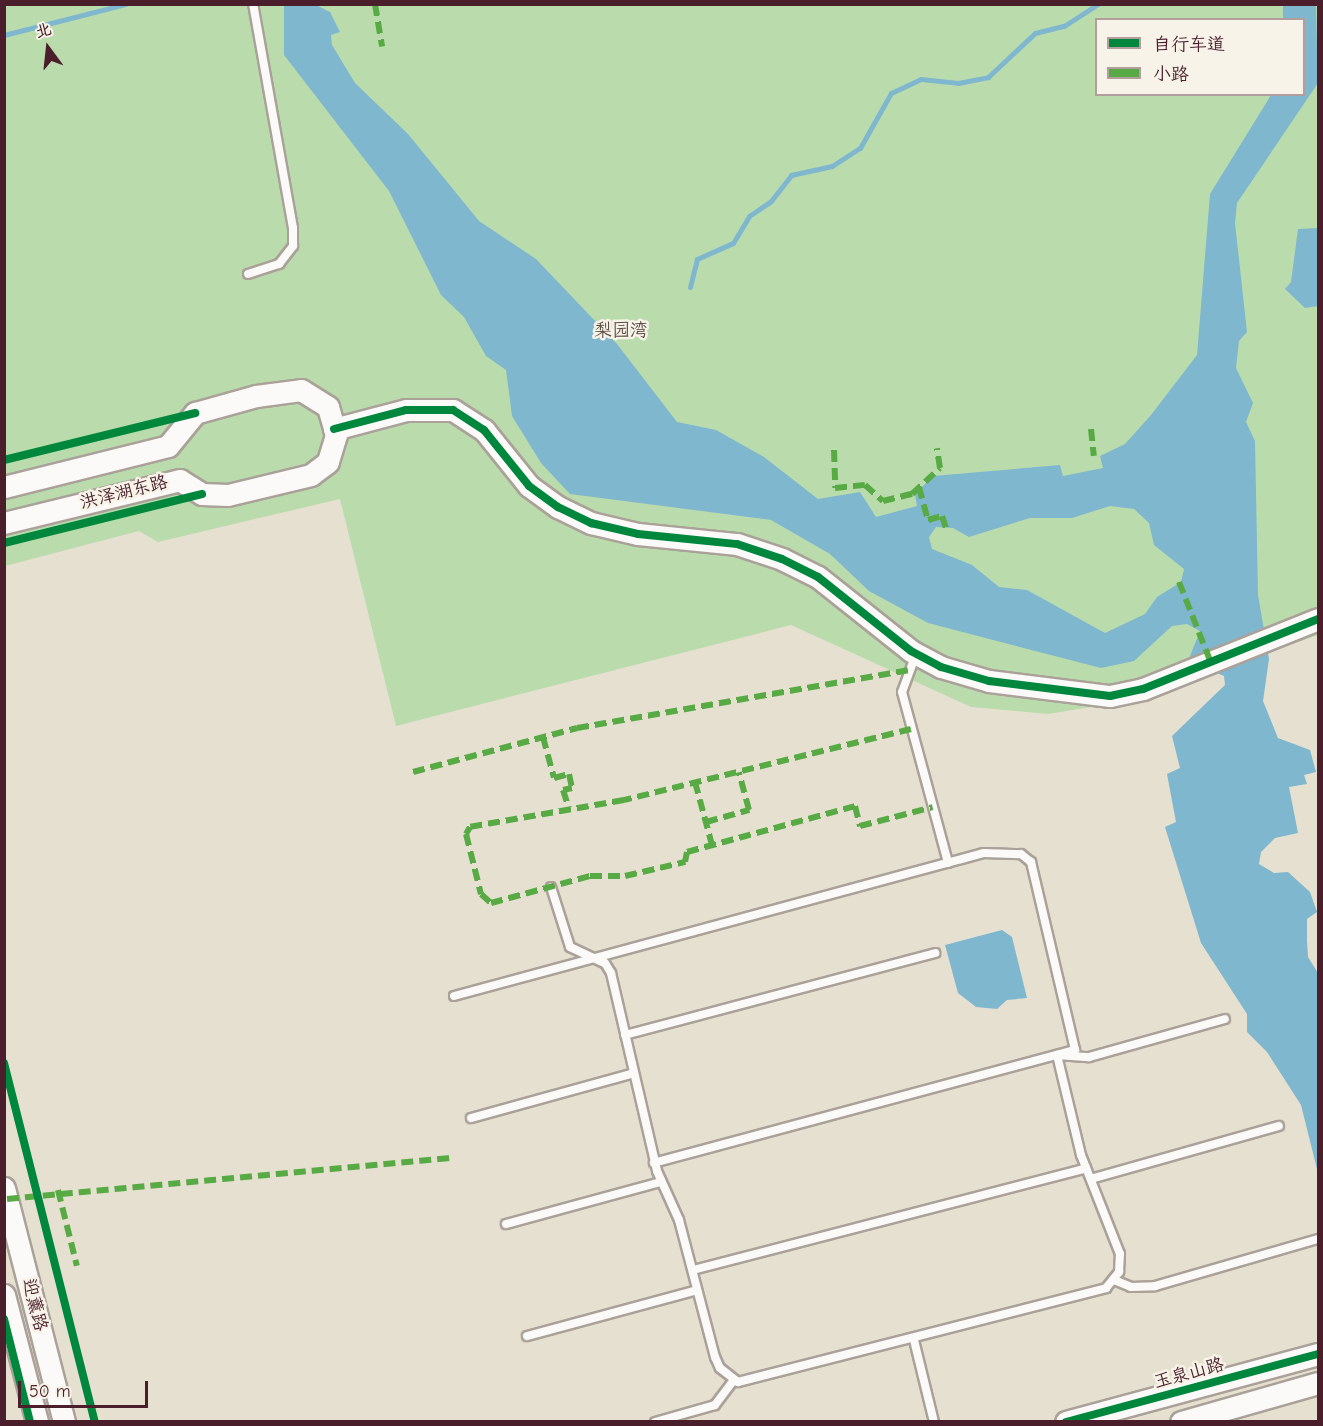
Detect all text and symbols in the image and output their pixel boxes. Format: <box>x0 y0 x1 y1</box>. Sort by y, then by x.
north arrow <box>18 18 78 78</box>
legend <box>1095 18 1305 96</box>
text: 北 <box>33 20 53 41</box>
text: 自行车道 <box>1153 34 1225 55</box>
text: 小路 <box>1153 64 1189 85</box>
park label: 梨园湾 <box>594 320 648 342</box>
street label: 洪泽湖东路 <box>78 472 170 514</box>
street label: 迎薰路 <box>17 1276 51 1334</box>
street label: 玉泉山路 <box>1151 1354 1227 1394</box>
scale bar <box>21 1369 152 1407</box>
text: 50 m <box>29 1381 71 1402</box>

